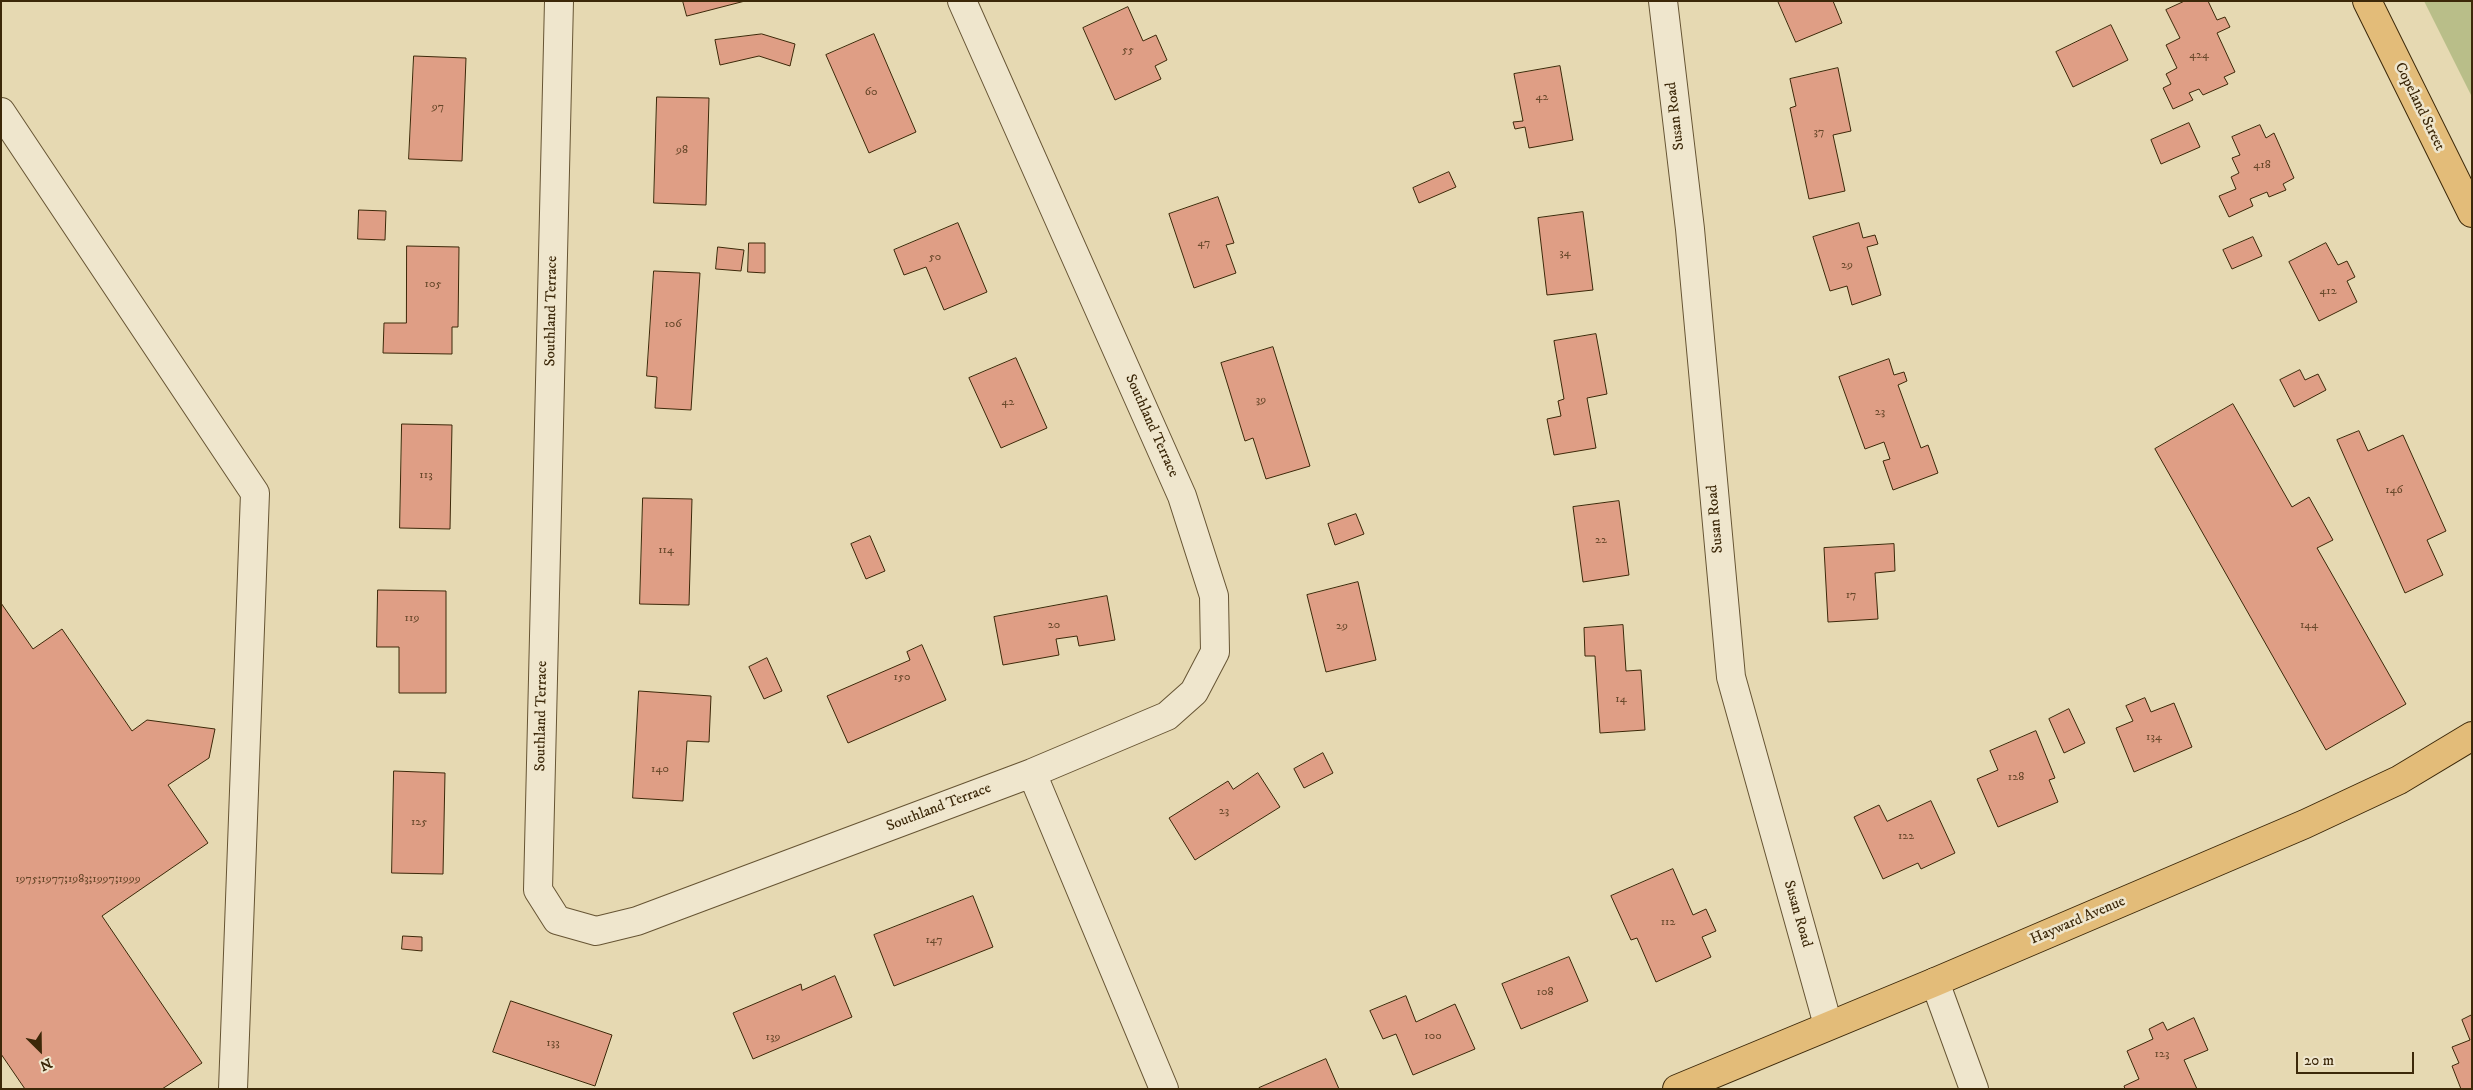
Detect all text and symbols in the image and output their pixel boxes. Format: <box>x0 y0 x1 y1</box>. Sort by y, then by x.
house number: 55 <box>1122 44 1134 58</box>
house number: 424 <box>2189 49 2209 63</box>
street label: Copeland Street <box>2390 60 2448 154</box>
street label: Susan Road <box>1663 81 1689 151</box>
house number: 60 <box>865 86 877 100</box>
house number: 42 <box>1536 91 1548 105</box>
house number: 97 <box>432 101 444 115</box>
house number: 37 <box>1814 126 1824 140</box>
house number: 98 <box>676 144 688 158</box>
house number: 418 <box>2253 159 2271 173</box>
house number: 47 <box>1198 237 1210 251</box>
house number: 34 <box>1559 247 1571 261</box>
house number: 50 <box>929 251 941 265</box>
street label: Southland Terrace <box>542 255 562 367</box>
house number: 29 <box>1841 259 1853 273</box>
house number: 105 <box>425 278 441 292</box>
house number: 412 <box>2319 285 2337 299</box>
house number: 106 <box>664 318 682 332</box>
street label: Southland Terrace <box>1120 372 1182 480</box>
house number: 39 <box>1256 394 1266 408</box>
house number: 42 <box>1002 396 1014 410</box>
house number: 23 <box>1875 406 1885 420</box>
house number: 113 <box>419 469 433 483</box>
street label: Susan Road <box>1704 484 1728 554</box>
house number: 146 <box>2385 484 2403 498</box>
house number: 22 <box>1595 534 1607 548</box>
house number: 114 <box>658 544 674 558</box>
house number: 17 <box>1846 589 1856 603</box>
house number: 119 <box>405 612 419 626</box>
house number: 20 <box>1048 619 1060 633</box>
house number: 144 <box>2300 619 2318 633</box>
house number: 29 <box>1336 620 1348 634</box>
street label: Southland Terrace <box>532 660 552 772</box>
house number: 150 <box>894 671 910 685</box>
house number: 14 <box>1615 693 1627 707</box>
house number: 134 <box>2146 731 2162 745</box>
house number: 140 <box>651 763 669 777</box>
house number: 128 <box>2008 771 2024 785</box>
street label: Southland Terrace <box>884 780 994 836</box>
house number: 23 <box>1219 805 1229 819</box>
house number: 125 <box>411 816 427 830</box>
house number: 122 <box>1898 830 1914 844</box>
house number: 1975;1977;1983;1997;1999 <box>15 873 141 887</box>
street label: Susan Road <box>1779 879 1815 949</box>
street label: Hayward Avenue <box>2028 893 2128 949</box>
house number: 112 <box>1661 916 1675 930</box>
house number: 147 <box>925 934 943 948</box>
house number: 108 <box>1537 986 1553 1000</box>
north arrow <box>15 1025 65 1075</box>
house number: 100 <box>1424 1030 1442 1044</box>
house number: 139 <box>766 1031 780 1045</box>
house number: 133 <box>546 1037 560 1051</box>
scale bar <box>2298 1042 2416 1074</box>
house number: 123 <box>2155 1048 2169 1062</box>
text: 20 m <box>2304 1051 2334 1070</box>
text: N <box>37 1053 55 1074</box>

